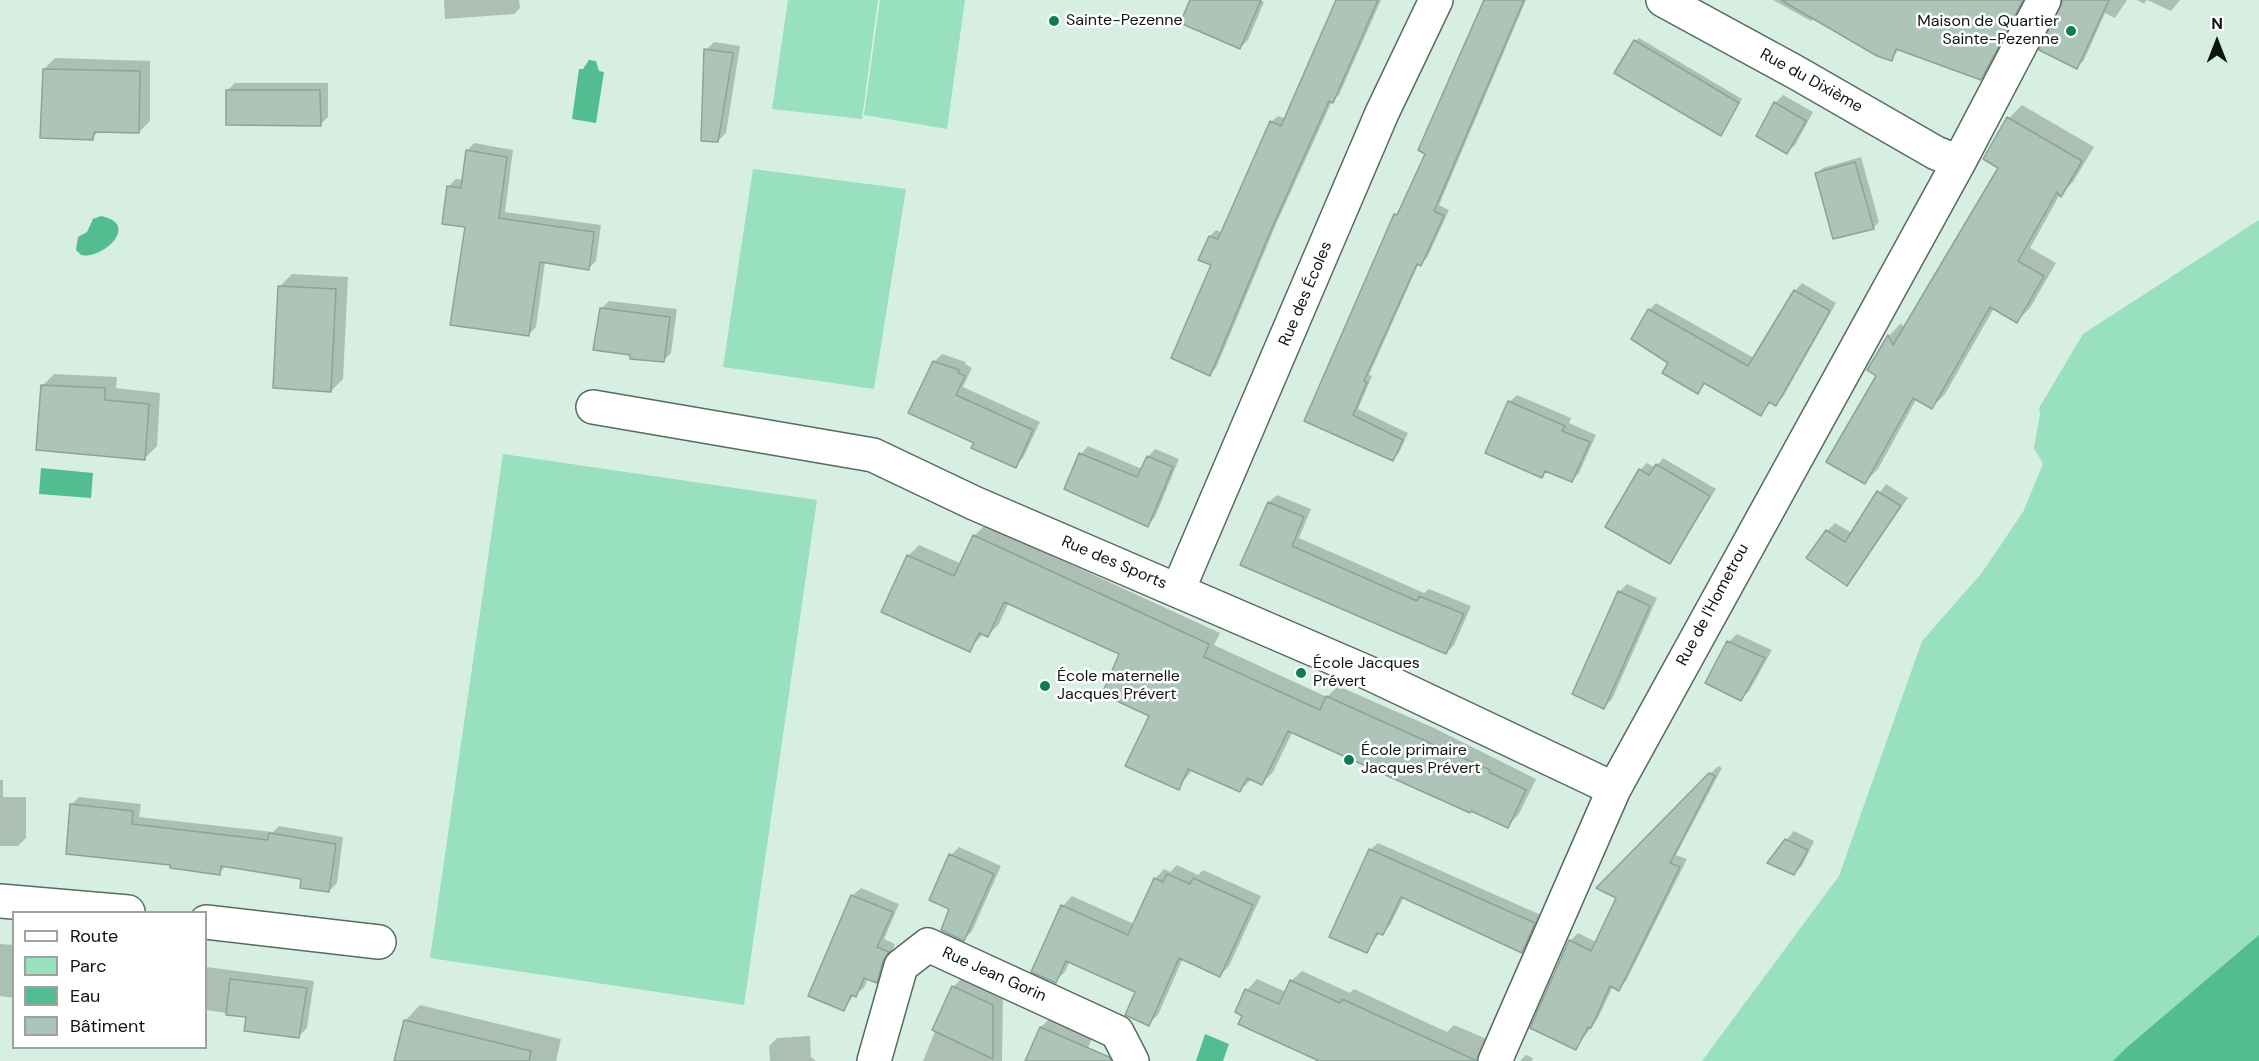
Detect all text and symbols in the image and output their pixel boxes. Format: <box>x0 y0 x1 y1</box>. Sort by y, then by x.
place label: Sainte-Pezenne <box>1066 11 1183 31</box>
place label: Maison de Quartier Sainte-Pezenne <box>1917 12 2059 50</box>
north arrow <box>2187 12 2247 72</box>
text: N <box>2211 13 2223 34</box>
marker: Sainte-Pezenne <box>1047 14 1061 28</box>
marker: Maison de Quartier Sainte-Pezenne <box>2064 24 2078 38</box>
street label: Rue du Dixième <box>1756 45 1866 117</box>
street label: Rue des Écoles <box>1275 239 1337 349</box>
street label: Rue des Sports <box>1059 532 1169 594</box>
street label: Rue de l'Hometrou <box>1673 541 1753 669</box>
place label: École Jacques Prévert <box>1313 654 1420 692</box>
marker: École Jacques Prévert <box>1294 666 1308 680</box>
place label: École maternelle Jacques Prévert <box>1057 667 1180 705</box>
marker: École maternelle Jacques Prévert <box>1038 679 1052 693</box>
place label: École primaire Jacques Prévert <box>1361 741 1480 779</box>
marker: École primaire Jacques Prévert <box>1342 753 1356 767</box>
legend <box>12 911 207 1049</box>
text: Route <box>70 924 118 948</box>
street label: Rue Jean Gorin <box>939 943 1049 1007</box>
text: Parc <box>70 954 106 978</box>
text: Eau <box>70 984 100 1008</box>
text: Bâtiment <box>70 1014 145 1038</box>

